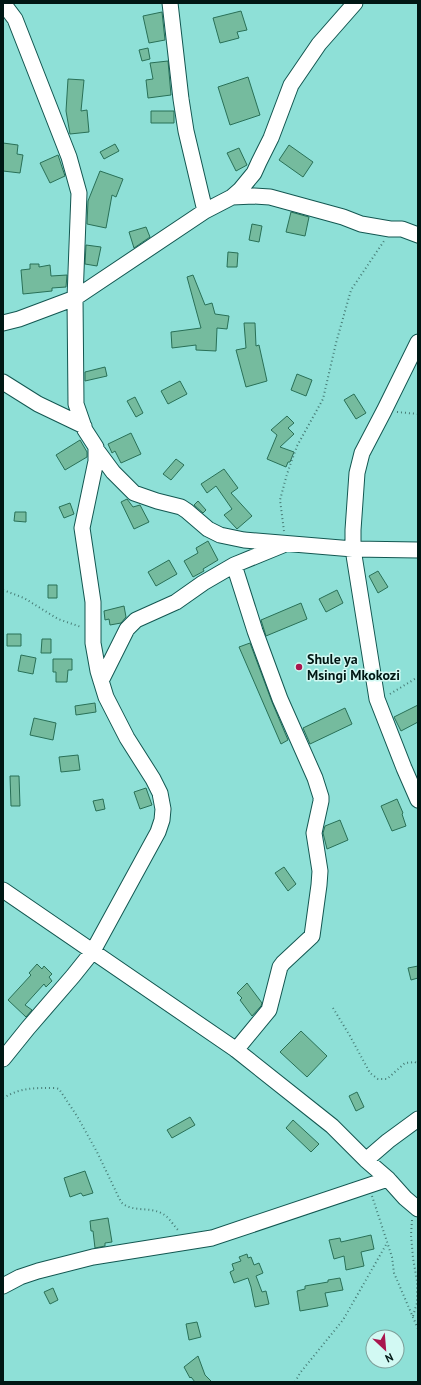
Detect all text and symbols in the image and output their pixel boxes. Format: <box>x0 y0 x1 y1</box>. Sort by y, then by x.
place label: Shule ya Msingi Mkokozi <box>307 650 400 684</box>
marker: Shule ya Msingi Mkokozi <box>294 662 304 672</box>
north arrow <box>365 1329 405 1369</box>
text: N <box>383 1350 396 1366</box>

